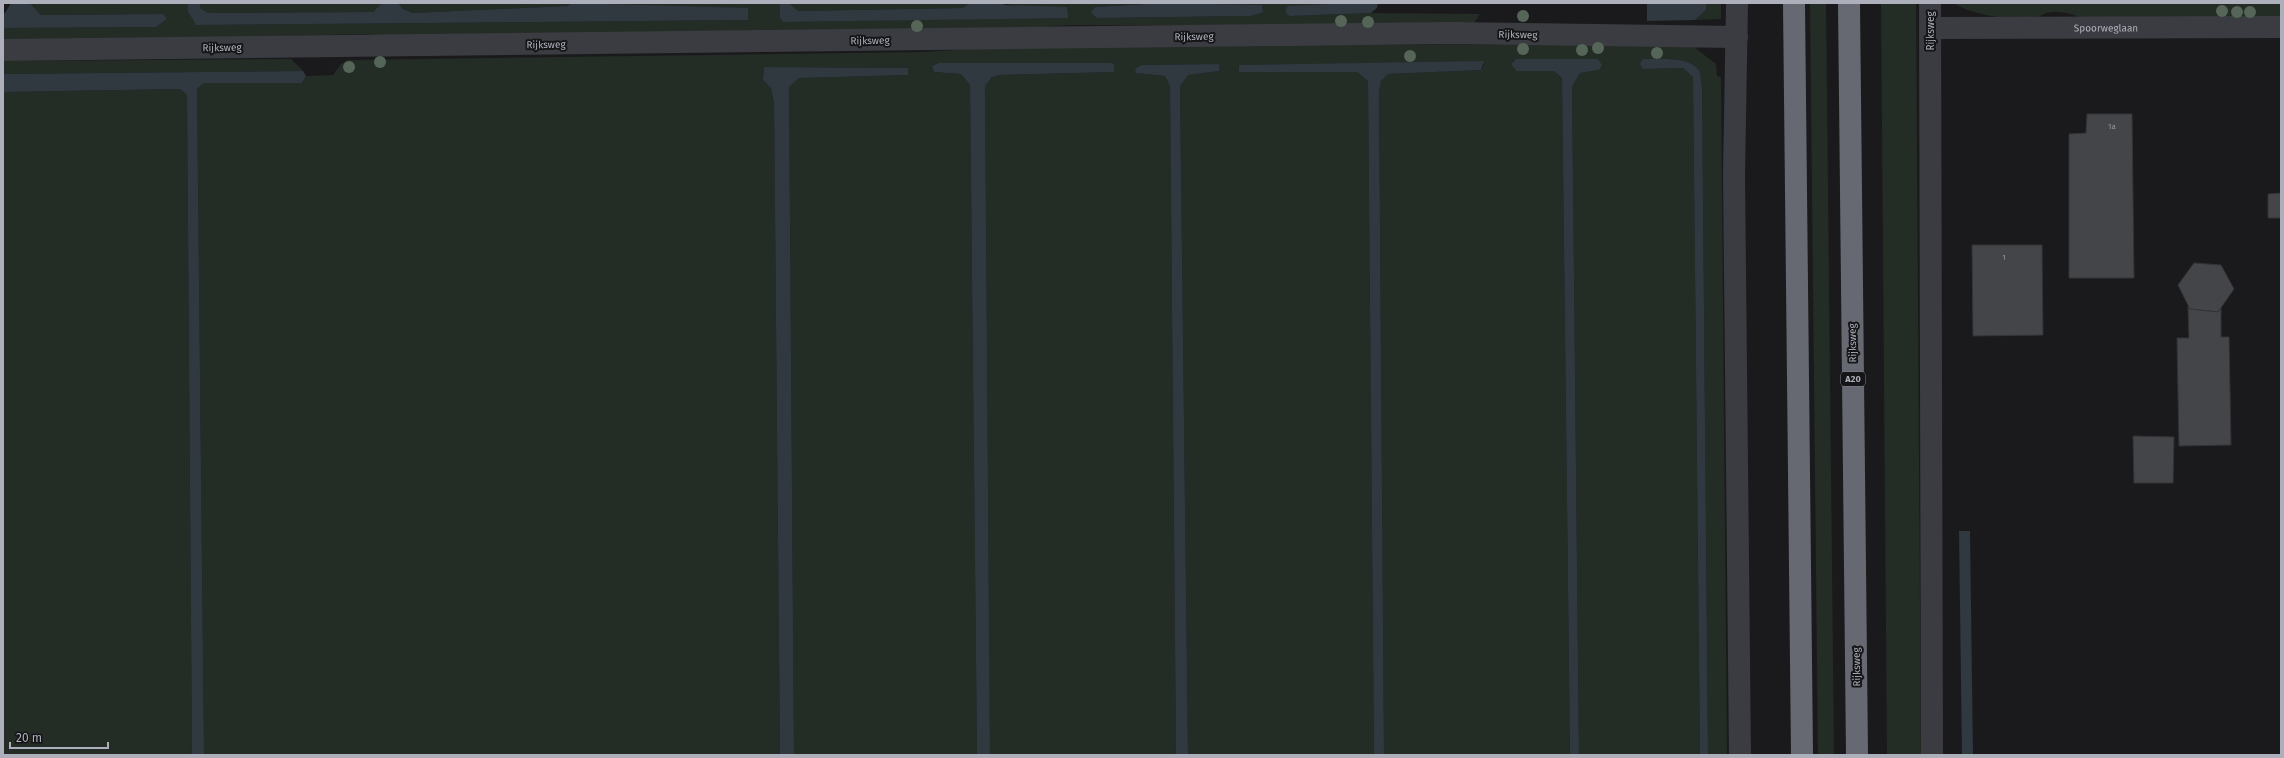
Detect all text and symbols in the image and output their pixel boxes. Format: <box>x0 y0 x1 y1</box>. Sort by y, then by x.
street label: Rijksweg <box>1925 11 1937 51</box>
street label: Spoorweglaan <box>2074 22 2138 35</box>
street label: Rijksweg <box>1498 29 1538 41</box>
street label: Rijksweg <box>1174 31 1214 43</box>
street label: Rijksweg <box>850 35 890 47</box>
street label: Rijksweg <box>526 39 566 51</box>
street label: Rijksweg <box>202 42 242 54</box>
house number: 1a <box>2108 122 2116 131</box>
house number: 1 <box>2002 253 2006 262</box>
street label: Rijksweg <box>1847 323 1859 363</box>
road number: A20 <box>1841 372 1865 386</box>
street label: Rijksweg <box>1851 647 1863 687</box>
scale bar <box>10 724 108 750</box>
text: 20 m <box>16 731 42 745</box>

